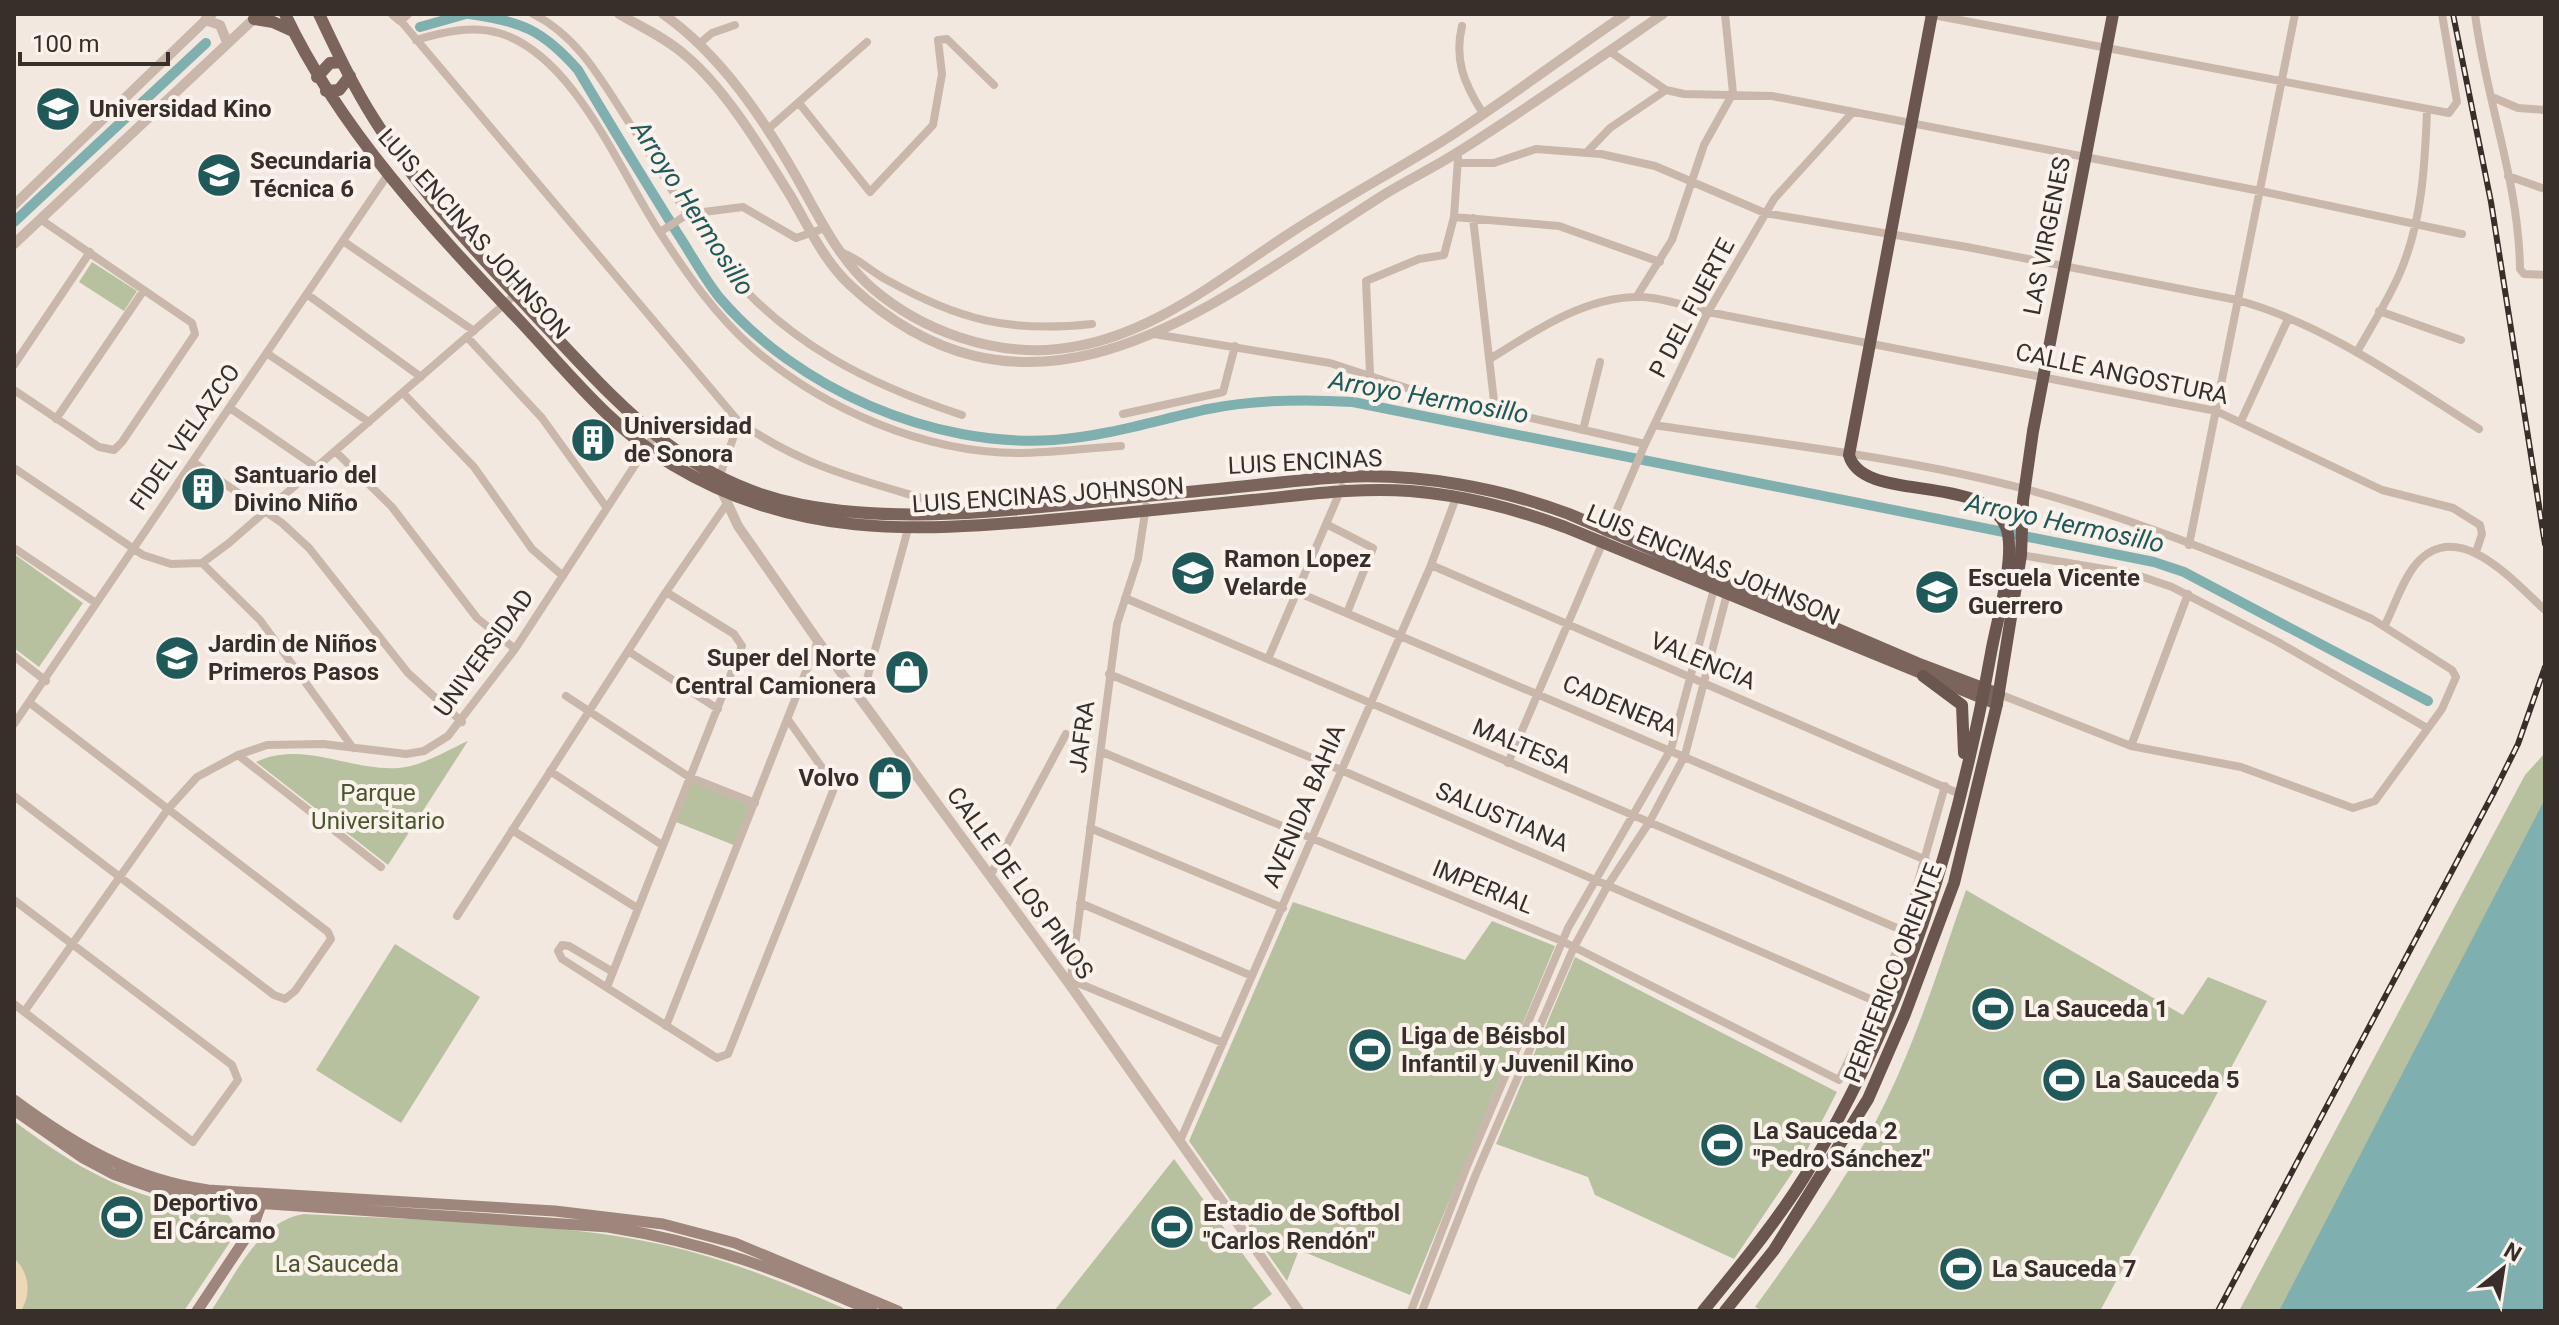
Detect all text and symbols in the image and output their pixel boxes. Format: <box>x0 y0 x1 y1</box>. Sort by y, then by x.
scale bar <box>20 16 168 66</box>
text: 100 m <box>32 30 99 58</box>
school or university icon: Universidad Kino <box>34 85 82 133</box>
place label: Universidad Kino <box>89 95 272 123</box>
water label: Arroyo Hermosillo <box>624 113 761 301</box>
street label: LUIS ENCINAS JOHNSON <box>372 123 576 345</box>
place label: Secundaria Técnica 6 <box>250 147 372 203</box>
school or university icon: Secundaria Técnica 6 <box>195 151 243 199</box>
street label: LAS VIRGENES <box>2018 154 2076 318</box>
street label: P DEL FUERTE <box>1644 234 1740 382</box>
street label: CALLE ANGOSTURA <box>2013 338 2231 410</box>
street label: FIDEL VELAZCO <box>124 359 246 515</box>
water label: Arroyo Hermosillo <box>1325 364 1531 429</box>
place label: Universidad de Sonora <box>624 412 752 468</box>
building icon: Universidad de Sonora <box>569 416 617 464</box>
street label: LUIS ENCINAS <box>1227 444 1383 480</box>
place label: Santuario del Divino Niño <box>234 461 377 517</box>
building icon: Santuario del Divino Niño <box>179 465 227 513</box>
street label: LUIS ENCINAS JOHNSON <box>911 472 1185 518</box>
water label: Arroyo Hermosillo <box>1961 487 2167 559</box>
street label: LUIS ENCINAS JOHNSON <box>1582 499 1844 631</box>
place label: Ramon Lopez Velarde <box>1224 545 1371 601</box>
school or university icon: Ramon Lopez Velarde <box>1169 549 1217 597</box>
place label: Escuela Vicente Guerrero <box>1968 564 2140 620</box>
school or university icon: Escuela Vicente Guerrero <box>1913 568 1961 616</box>
street label: UNIVERSIDAD <box>428 584 540 722</box>
street label: VALENCIA <box>1646 626 1760 696</box>
place label: Jardin de Niños Primeros Pasos <box>208 630 379 686</box>
school or university icon: Jardin de Niños Primeros Pasos <box>153 634 201 682</box>
place label: Super del Norte Central Camionera <box>675 644 876 700</box>
shop icon: Super del Norte Central Camionera <box>883 648 931 696</box>
street label: CADENERA <box>1558 669 1682 743</box>
street label: JAFRA <box>1064 699 1100 775</box>
street label: MALTESA <box>1468 713 1576 779</box>
street label: AVENIDA BAHIA <box>1257 720 1351 892</box>
shop icon: Volvo <box>866 754 914 802</box>
place label: Volvo <box>798 764 859 792</box>
street label: SALUSTIANA <box>1431 776 1573 858</box>
park label: Parque Universitario <box>311 779 445 835</box>
street label: CALLE DE LOS PINOS <box>941 782 1099 984</box>
street label: IMPERIAL <box>1428 854 1538 920</box>
street label: PERIFERICO ORIENTE <box>1838 859 1948 1087</box>
sports icon: La Sauceda 1 <box>1969 985 2017 1033</box>
place label: La Sauceda 1 <box>2024 995 2168 1023</box>
place label: Liga de Béisbol Infantil y Juvenil Kino <box>1401 1022 1634 1078</box>
sports icon: Liga de Béisbol Infantil y Juvenil Kino <box>1346 1026 1394 1074</box>
sports icon: La Sauceda 5 <box>2040 1056 2088 1104</box>
place label: La Sauceda 5 <box>2095 1066 2239 1094</box>
place label: La Sauceda 2 "Pedro Sánchez" <box>1753 1117 1930 1173</box>
sports icon: La Sauceda 2 "Pedro Sánchez" <box>1698 1121 1746 1169</box>
place label: Deportivo El Cárcamo <box>153 1189 276 1245</box>
sports icon: Deportivo El Cárcamo <box>98 1193 146 1241</box>
place label: Estadio de Softbol "Carlos Rendón" <box>1203 1199 1400 1255</box>
sports icon: Estadio de Softbol "Carlos Rendón" <box>1148 1203 1196 1251</box>
north arrow <box>2463 1229 2543 1309</box>
text: N <box>2500 1237 2526 1267</box>
sports icon: La Sauceda 7 <box>1937 1245 1985 1293</box>
park label: La Sauceda <box>275 1250 399 1278</box>
place label: La Sauceda 7 <box>1992 1255 2136 1283</box>

